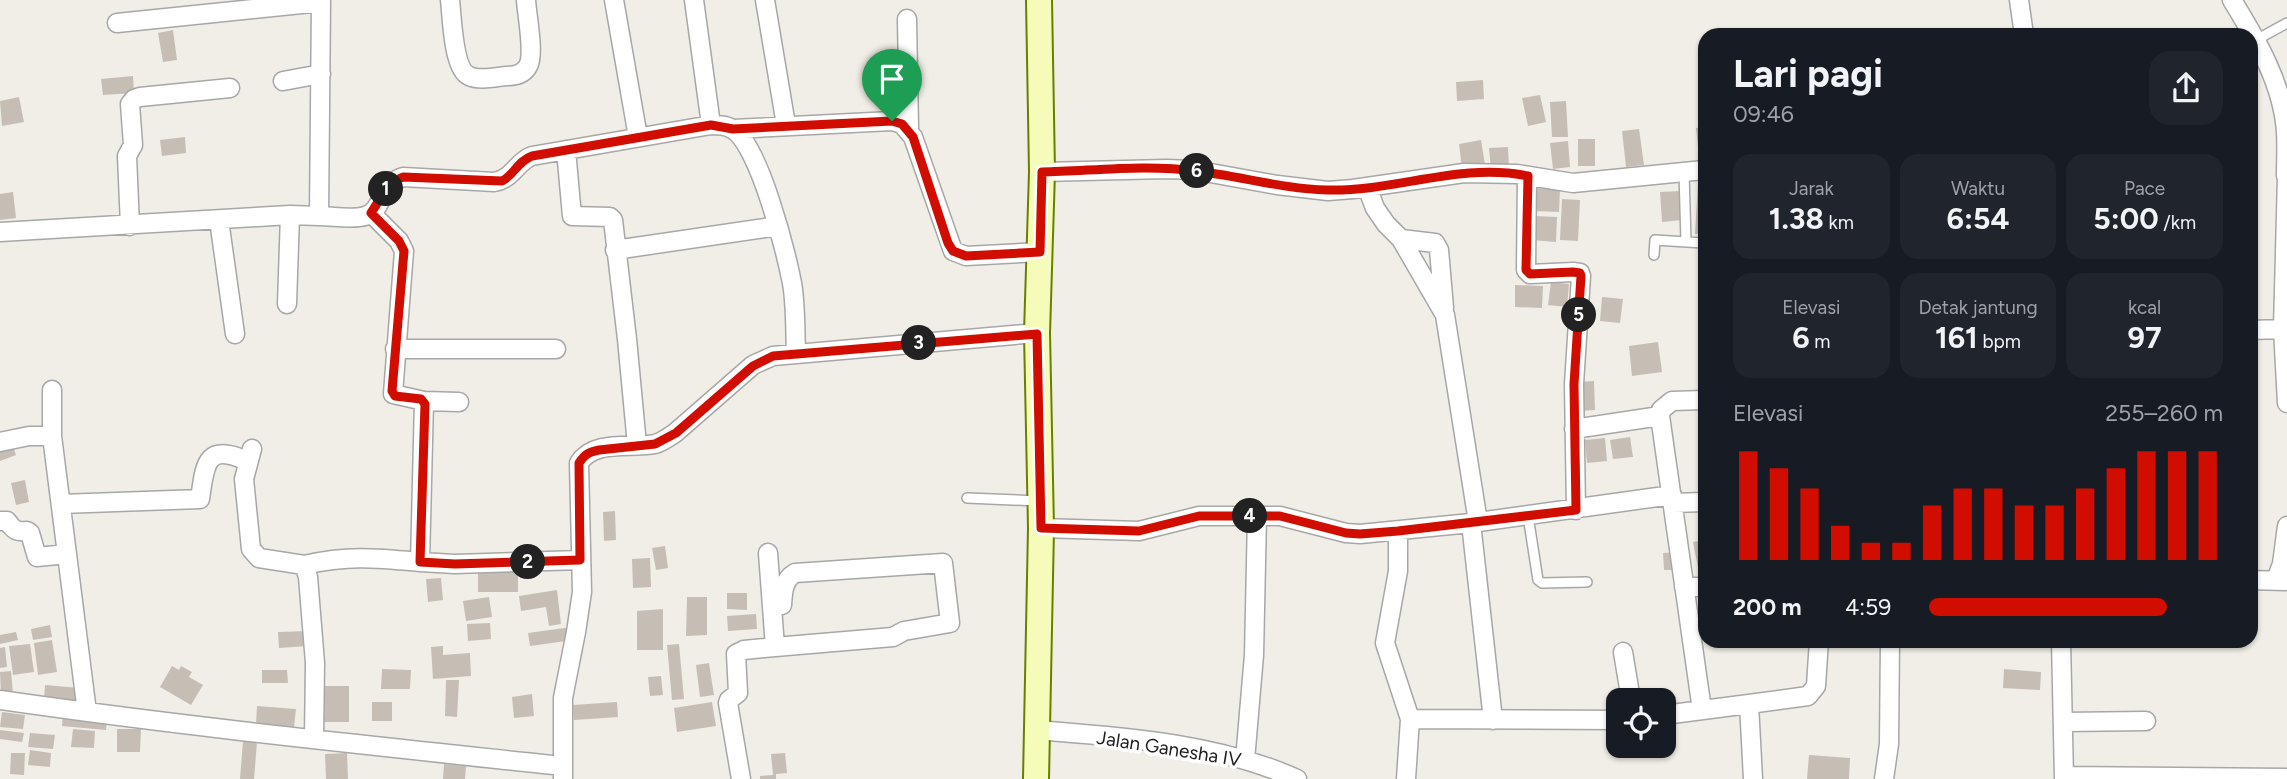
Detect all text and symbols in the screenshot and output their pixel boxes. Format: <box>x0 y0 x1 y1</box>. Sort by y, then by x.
pin <box>862 49 922 121</box>
text: Lari pagi <box>1733 51 1883 97</box>
button: share <box>2149 51 2223 125</box>
icon: arrive <box>873 60 911 98</box>
text: 09:46 <box>1733 100 1794 128</box>
pin: 6 <box>1180 154 1214 188</box>
text: 6 <box>1191 159 1202 182</box>
pin: 1 <box>368 172 404 206</box>
text: 1 <box>381 177 390 200</box>
text: Jarak <box>1789 177 1834 200</box>
text: Waktu <box>1951 177 2005 200</box>
text: Pace <box>2124 177 2165 200</box>
text: 1.38 <box>1769 200 1824 237</box>
text: 6:54 <box>1947 200 2009 237</box>
text: 5:00 <box>2093 200 2159 237</box>
text: km <box>1824 211 1854 234</box>
text: /km <box>2159 211 2196 234</box>
text: Elevasi <box>1782 296 1840 319</box>
text: Detak jantung <box>1918 296 2038 319</box>
text: kcal <box>2128 296 2161 319</box>
pin: 5 <box>1562 298 1596 332</box>
text: 5 <box>1573 303 1584 326</box>
text: 6 <box>1792 319 1810 356</box>
text: 161 <box>1935 319 1978 356</box>
text: 97 <box>2128 319 2162 356</box>
pin: 3 <box>902 326 936 360</box>
text: m <box>1810 330 1830 353</box>
text: bpm <box>1978 330 2021 353</box>
text: 3 <box>913 331 924 354</box>
text: Elevasi <box>1733 399 1803 427</box>
text: 255–260 m <box>2105 399 2223 427</box>
pin: 4 <box>1232 498 1268 534</box>
text: 4 <box>1243 504 1256 527</box>
pin: 2 <box>510 544 546 580</box>
text: 2 <box>522 550 533 573</box>
text: 200 m <box>1733 593 1802 621</box>
text: 4:59 <box>1845 593 1891 621</box>
map controls <box>1606 688 1676 758</box>
button: locate <box>1606 688 1676 758</box>
street label: Jalan Ganesha IV <box>1095 726 1243 771</box>

